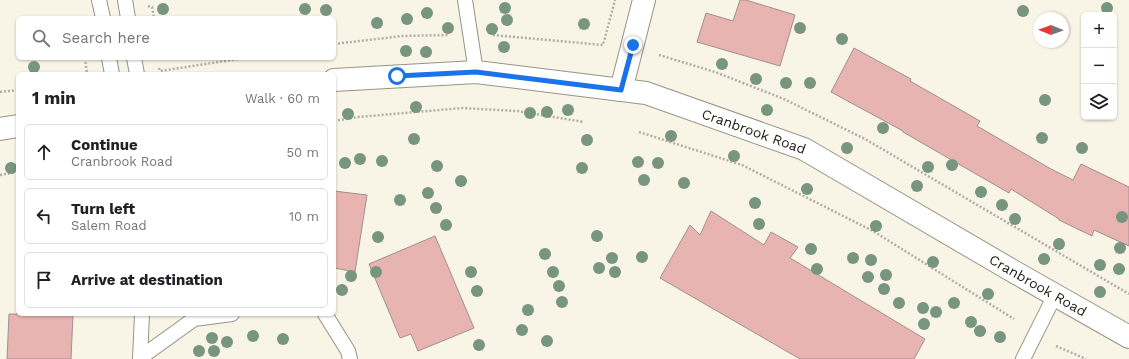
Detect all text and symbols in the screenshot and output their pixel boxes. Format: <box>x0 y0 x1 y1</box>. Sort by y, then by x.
north arrow <box>1033 12 1069 48</box>
map controls <box>1081 12 1117 120</box>
button: + <box>1081 12 1117 48</box>
search box <box>16 16 336 60</box>
icon: search <box>30 27 52 49</box>
text: Search here <box>62 29 150 47</box>
route end <box>624 36 642 54</box>
button: − <box>1081 48 1117 84</box>
route start <box>388 67 406 85</box>
button: layers <box>1081 84 1117 120</box>
text: 1 min <box>32 88 76 108</box>
text: Walk · 60 m <box>245 91 320 106</box>
street label: Cranbrook Road <box>700 105 808 157</box>
text: Continue <box>71 136 138 154</box>
icon: ahead <box>33 141 55 163</box>
text: 50 m <box>287 145 319 160</box>
text: Cranbrook Road <box>71 154 173 169</box>
text: Turn left <box>71 200 135 218</box>
icon: left <box>33 205 55 227</box>
text: 10 m <box>289 209 319 224</box>
text: Salem Road <box>71 218 147 233</box>
street label: Cranbrook Road <box>987 251 1090 319</box>
icon: arrive <box>33 269 55 291</box>
text: Arrive at destination <box>71 271 223 289</box>

